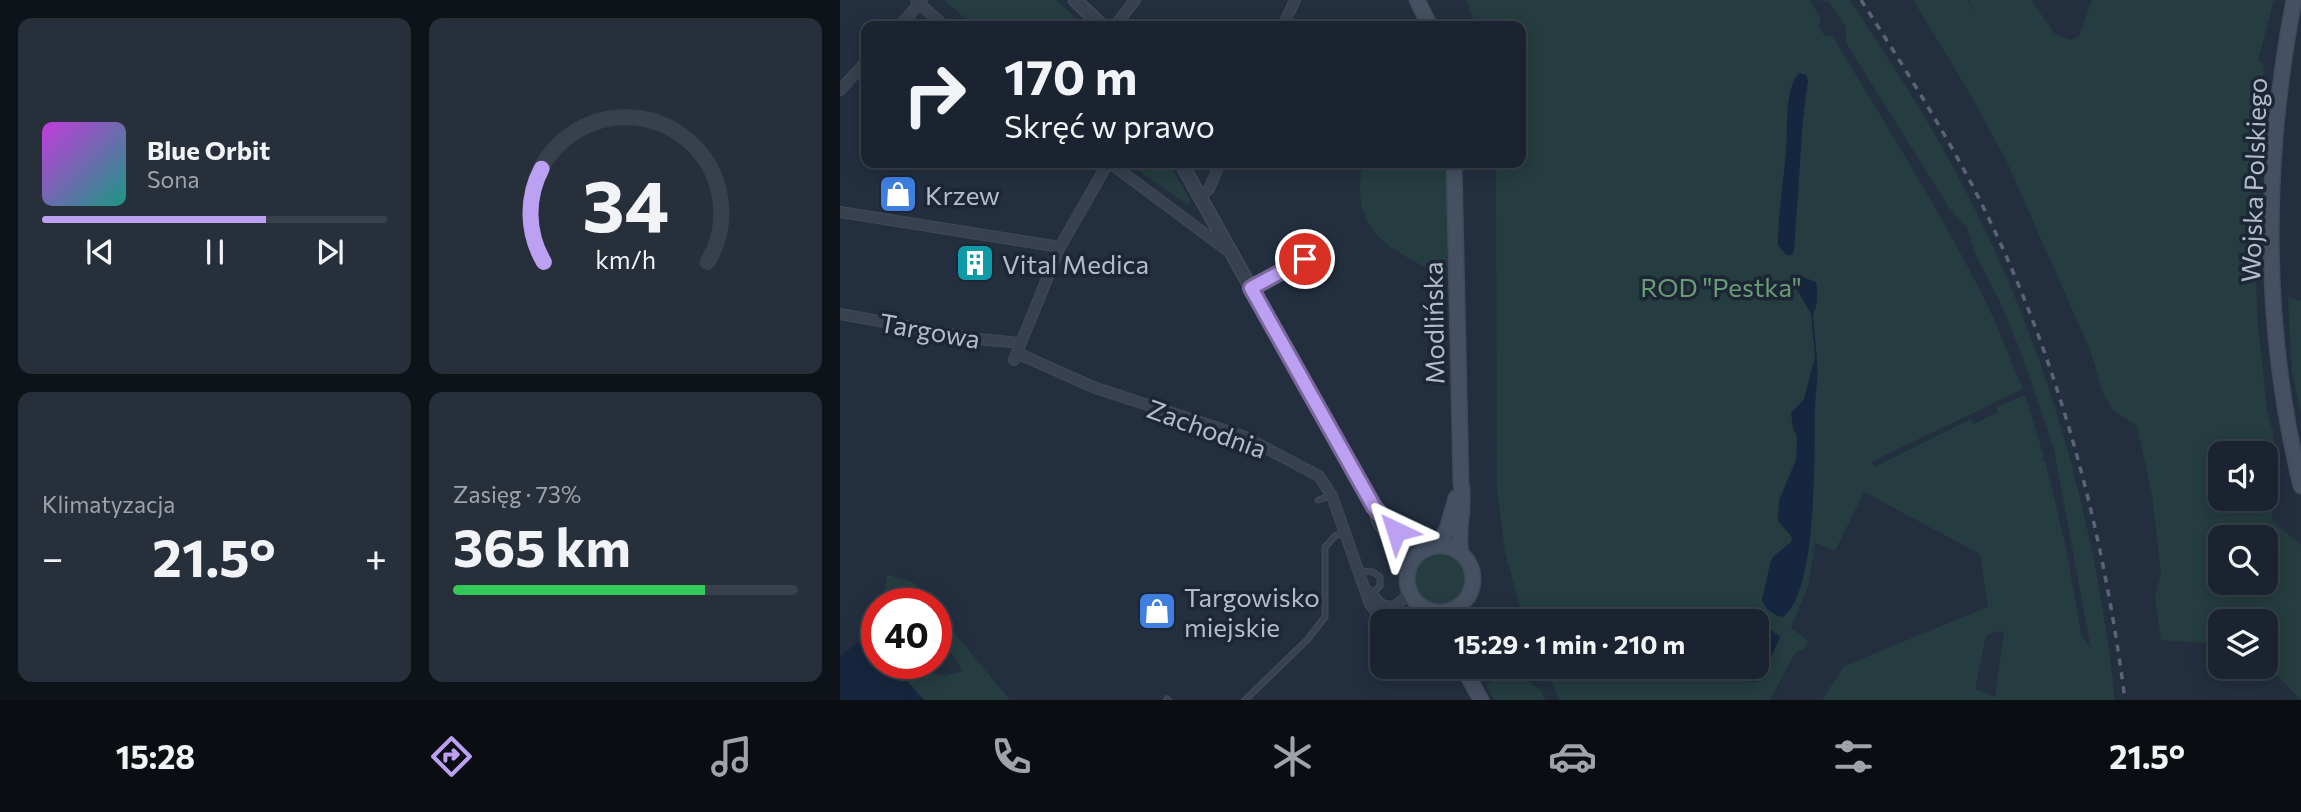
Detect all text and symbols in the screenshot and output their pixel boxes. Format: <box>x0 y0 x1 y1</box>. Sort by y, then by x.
text: 170 m <box>1004 45 1137 105</box>
icon: right <box>889 49 980 140</box>
street label: Wojska Polskiego <box>2234 77 2272 283</box>
text: Skręć w prawo <box>1004 105 1215 145</box>
text: Blue Orbit <box>147 134 270 165</box>
text: 34 <box>582 159 669 248</box>
text: Sona <box>147 165 199 193</box>
shop icon: Krzew <box>877 173 919 215</box>
place label: Krzew <box>925 179 1000 210</box>
pin <box>1275 229 1335 289</box>
icon: previous <box>81 233 119 271</box>
icon: pause <box>196 233 234 271</box>
icon: next <box>311 233 349 271</box>
icon: arrive <box>1286 240 1324 278</box>
building icon: Vital Medica <box>954 242 996 284</box>
text: km/h <box>595 244 656 274</box>
place label: Vital Medica <box>1002 248 1149 279</box>
street label: Modlińska <box>1416 261 1450 385</box>
park label: ROD "Pestka" <box>1640 271 1802 302</box>
street label: Targowa <box>877 306 983 354</box>
street label: Zachodnia <box>1143 392 1271 464</box>
map controls <box>2208 441 2278 679</box>
button: sound <box>2208 441 2278 511</box>
text: Zasięg · 73% <box>453 480 581 508</box>
text: Klimatyzacja <box>42 490 175 518</box>
position arrow <box>1359 494 1433 568</box>
text: 365 km <box>453 514 631 578</box>
text: 21.5° <box>152 524 276 588</box>
button: search <box>2208 525 2278 595</box>
text: − <box>42 533 64 580</box>
text: + <box>365 533 387 580</box>
place label: Targowisko miejskie <box>1184 581 1320 642</box>
speed limit sign: 40 <box>861 588 952 679</box>
shop icon: Targowisko miejskie <box>1136 590 1178 632</box>
button: layers <box>2208 609 2278 679</box>
text: 15:29 · 1 min · 210 m <box>1454 628 1685 659</box>
icon: directions <box>427 732 476 781</box>
icon: music <box>707 732 756 781</box>
icon: phone <box>987 732 1036 781</box>
icon: climate <box>1268 732 1317 781</box>
icon: car <box>1548 732 1597 781</box>
icon: filters <box>1829 732 1878 781</box>
text: 15:28 <box>116 736 195 776</box>
text: 21.5° <box>2109 736 2185 776</box>

